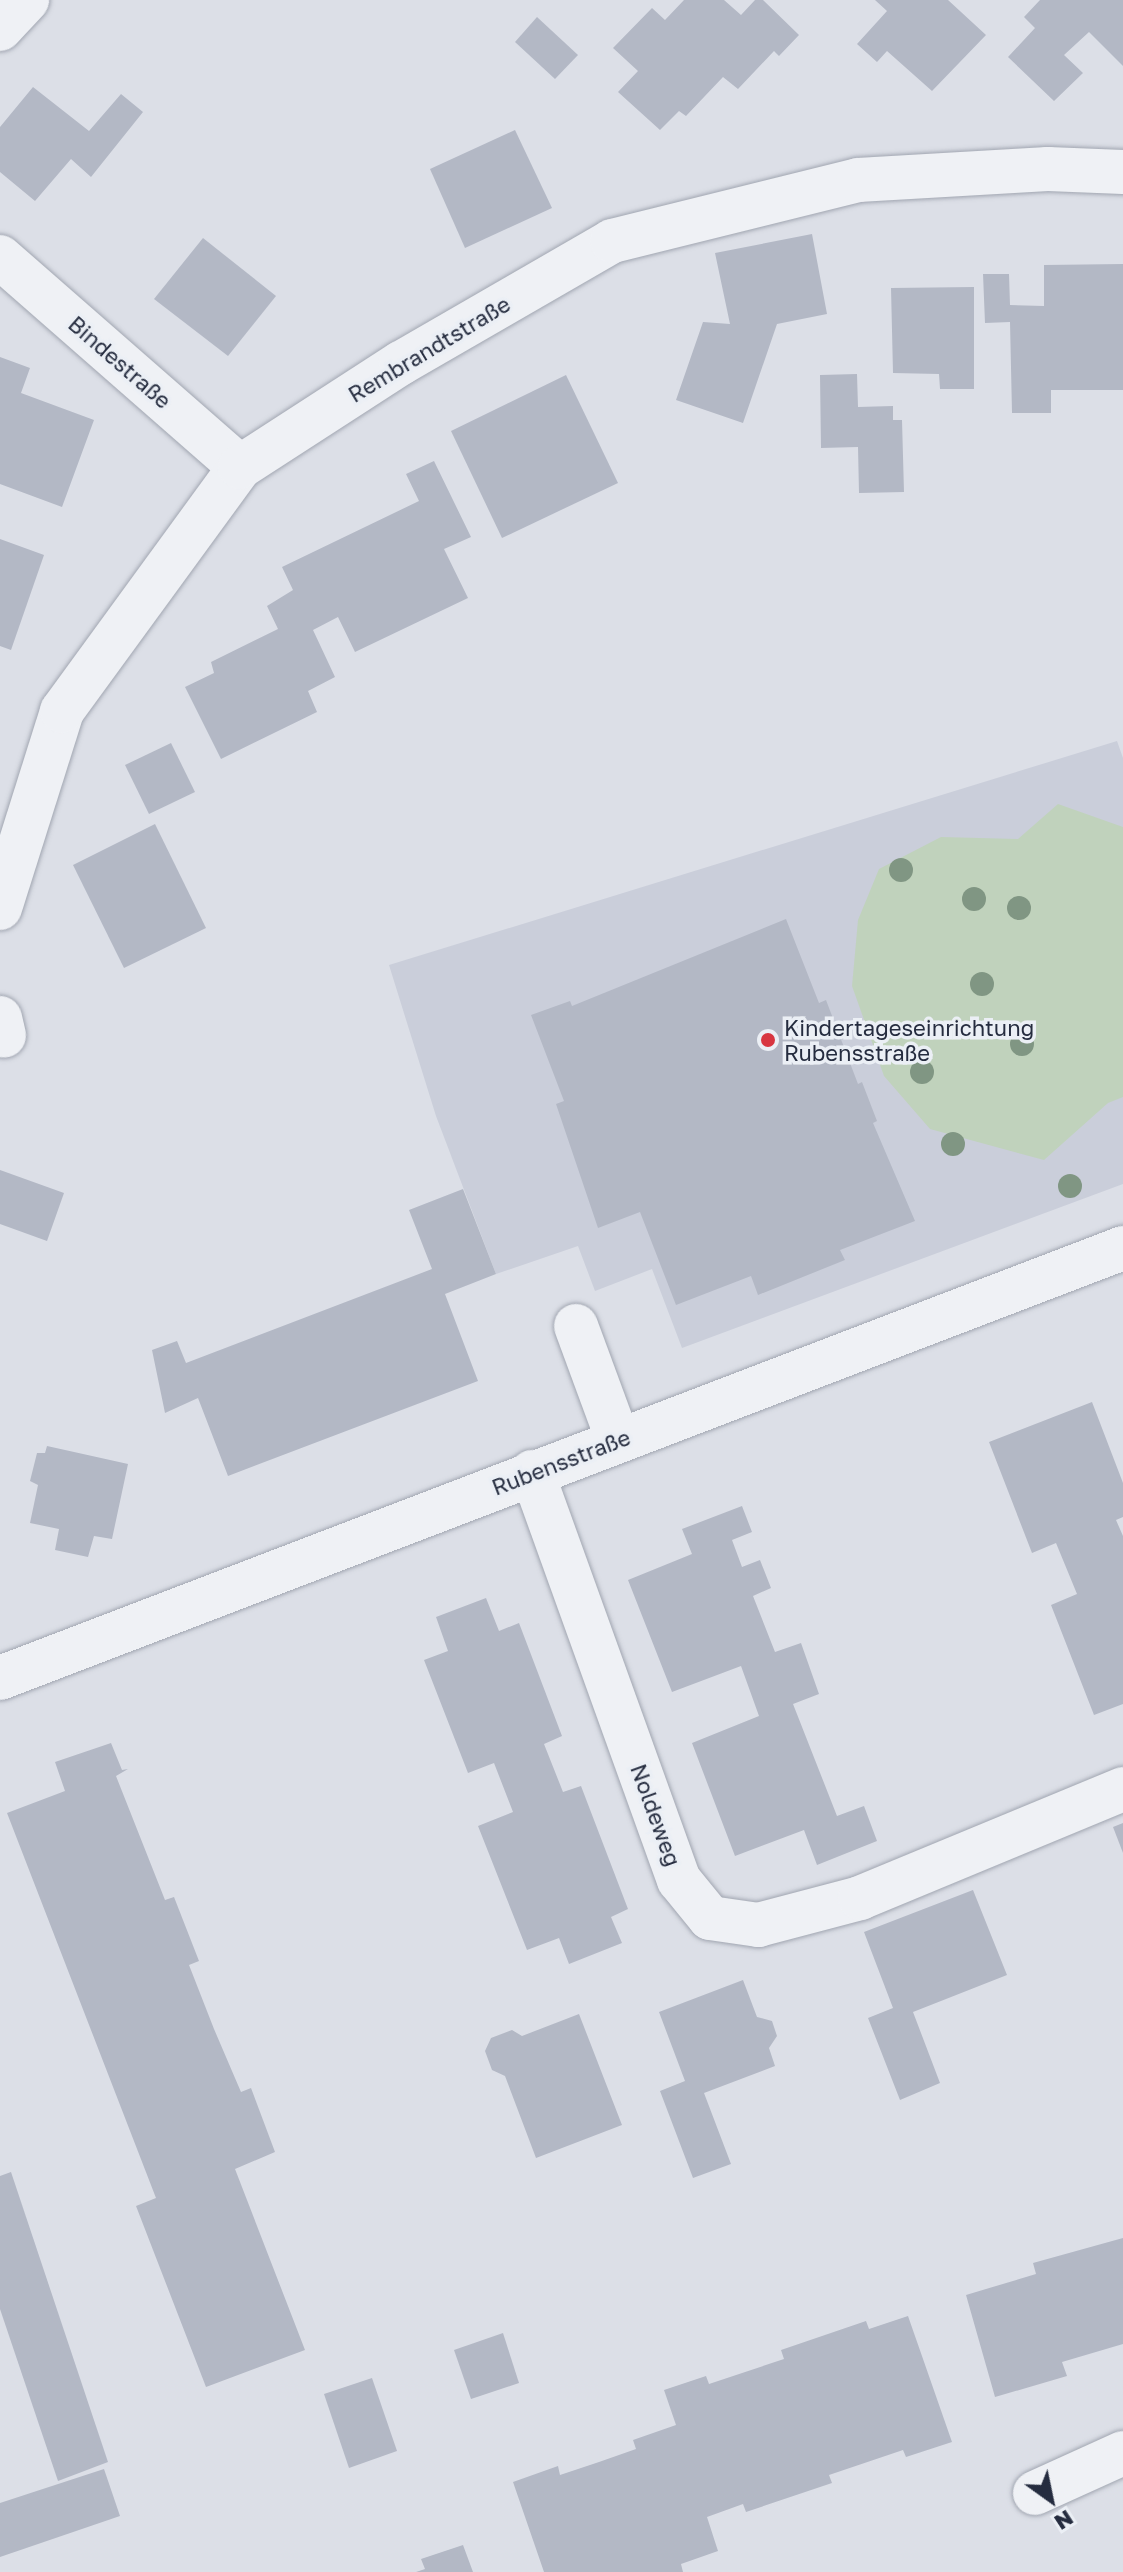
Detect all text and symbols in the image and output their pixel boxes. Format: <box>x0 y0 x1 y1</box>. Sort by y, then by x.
street label: Rembrandtstraße <box>343 290 515 408</box>
street label: Bindestraße <box>63 310 177 414</box>
place label: Kindertageseinrichtung Rubensstraße <box>784 1014 1034 1066</box>
marker: Kindertageseinrichtung Rubensstraße <box>759 1031 777 1049</box>
street label: Rubensstraße <box>488 1424 634 1500</box>
street label: Noldeweg <box>625 1760 687 1870</box>
north arrow <box>1011 2460 1091 2540</box>
text: N <box>1050 2505 1079 2536</box>

